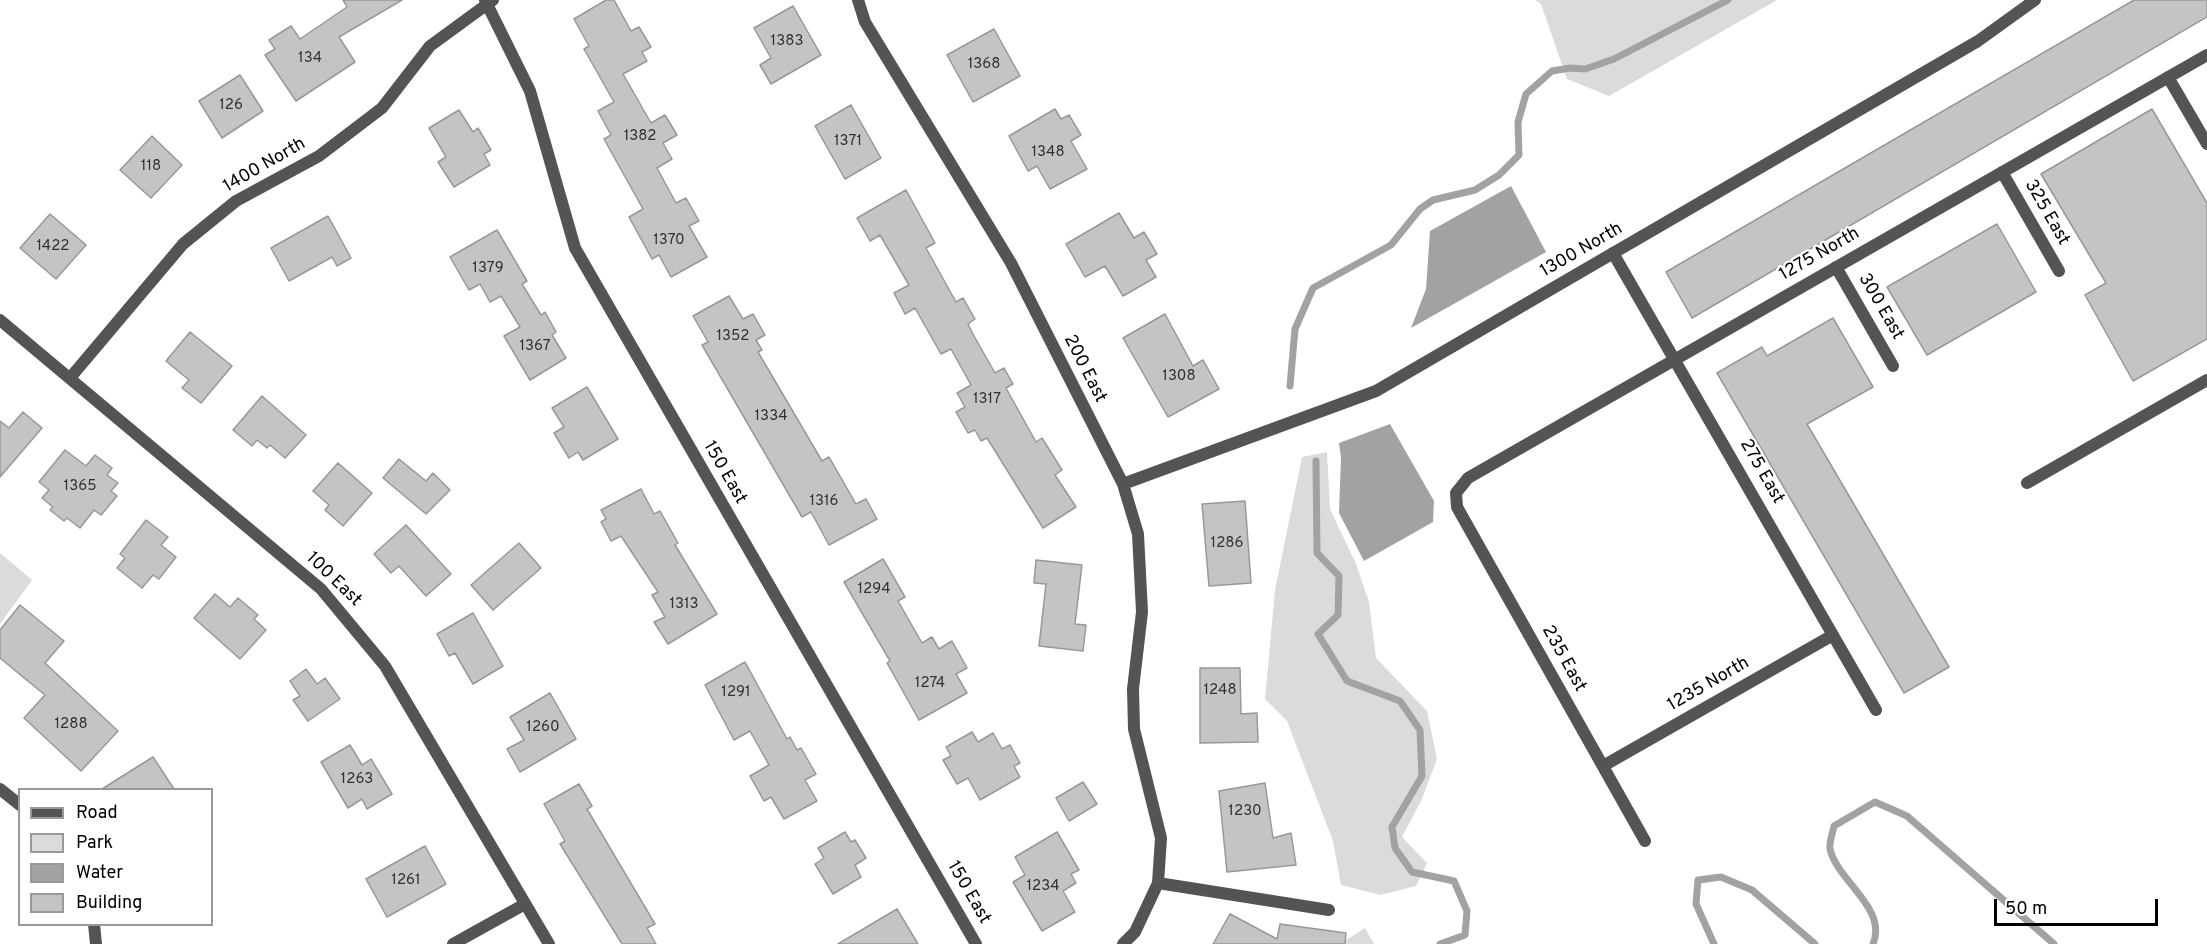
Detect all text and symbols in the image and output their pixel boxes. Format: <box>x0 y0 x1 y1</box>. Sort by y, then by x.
house number: 1383 <box>771 33 803 51</box>
house number: 134 <box>298 50 322 68</box>
house number: 1368 <box>968 56 1000 74</box>
house number: 126 <box>219 97 243 115</box>
house number: 1382 <box>624 128 656 146</box>
house number: 1371 <box>834 133 862 151</box>
street label: 1400 North <box>220 134 310 198</box>
house number: 1348 <box>1031 144 1065 162</box>
house number: 118 <box>141 158 161 176</box>
street label: 325 East <box>2019 176 2073 250</box>
street label: 1300 North <box>1537 219 1627 283</box>
street label: 1275 North <box>1776 223 1864 287</box>
house number: 1370 <box>653 232 685 250</box>
house number: 1422 <box>37 238 69 256</box>
house number: 1379 <box>472 260 504 278</box>
street label: 300 East <box>1852 270 1908 344</box>
house number: 1352 <box>716 328 750 346</box>
street label: 200 East <box>1058 331 1110 407</box>
house number: 1367 <box>519 338 551 356</box>
house number: 1308 <box>1162 368 1196 386</box>
house number: 1317 <box>973 391 1001 409</box>
house number: 1334 <box>755 408 787 426</box>
street label: 275 East <box>1734 436 1788 508</box>
street label: 150 East <box>697 438 751 508</box>
house number: 1365 <box>64 478 96 496</box>
house number: 1316 <box>809 493 839 511</box>
house number: 1286 <box>1211 535 1243 553</box>
street label: 100 East <box>301 548 365 612</box>
house number: 1294 <box>857 581 891 599</box>
house number: 1313 <box>669 596 699 614</box>
street label: 235 East <box>1536 622 1590 696</box>
street label: 1235 North <box>1664 653 1754 717</box>
house number: 1274 <box>915 675 945 693</box>
house number: 1248 <box>1203 682 1237 700</box>
house number: 1291 <box>721 684 751 702</box>
house number: 1288 <box>54 716 88 734</box>
house number: 1260 <box>526 719 560 737</box>
house number: 1263 <box>341 771 373 789</box>
legend <box>18 788 213 926</box>
text: Road <box>76 802 118 825</box>
house number: 1230 <box>1228 803 1262 821</box>
text: Park <box>76 832 113 855</box>
street label: 150 East <box>941 858 995 928</box>
text: Water <box>76 862 123 885</box>
house number: 1261 <box>391 872 421 890</box>
house number: 1234 <box>1026 878 1060 896</box>
scale bar <box>1997 887 2160 925</box>
text: Building <box>76 892 142 915</box>
text: 50 m <box>2005 898 2047 921</box>

